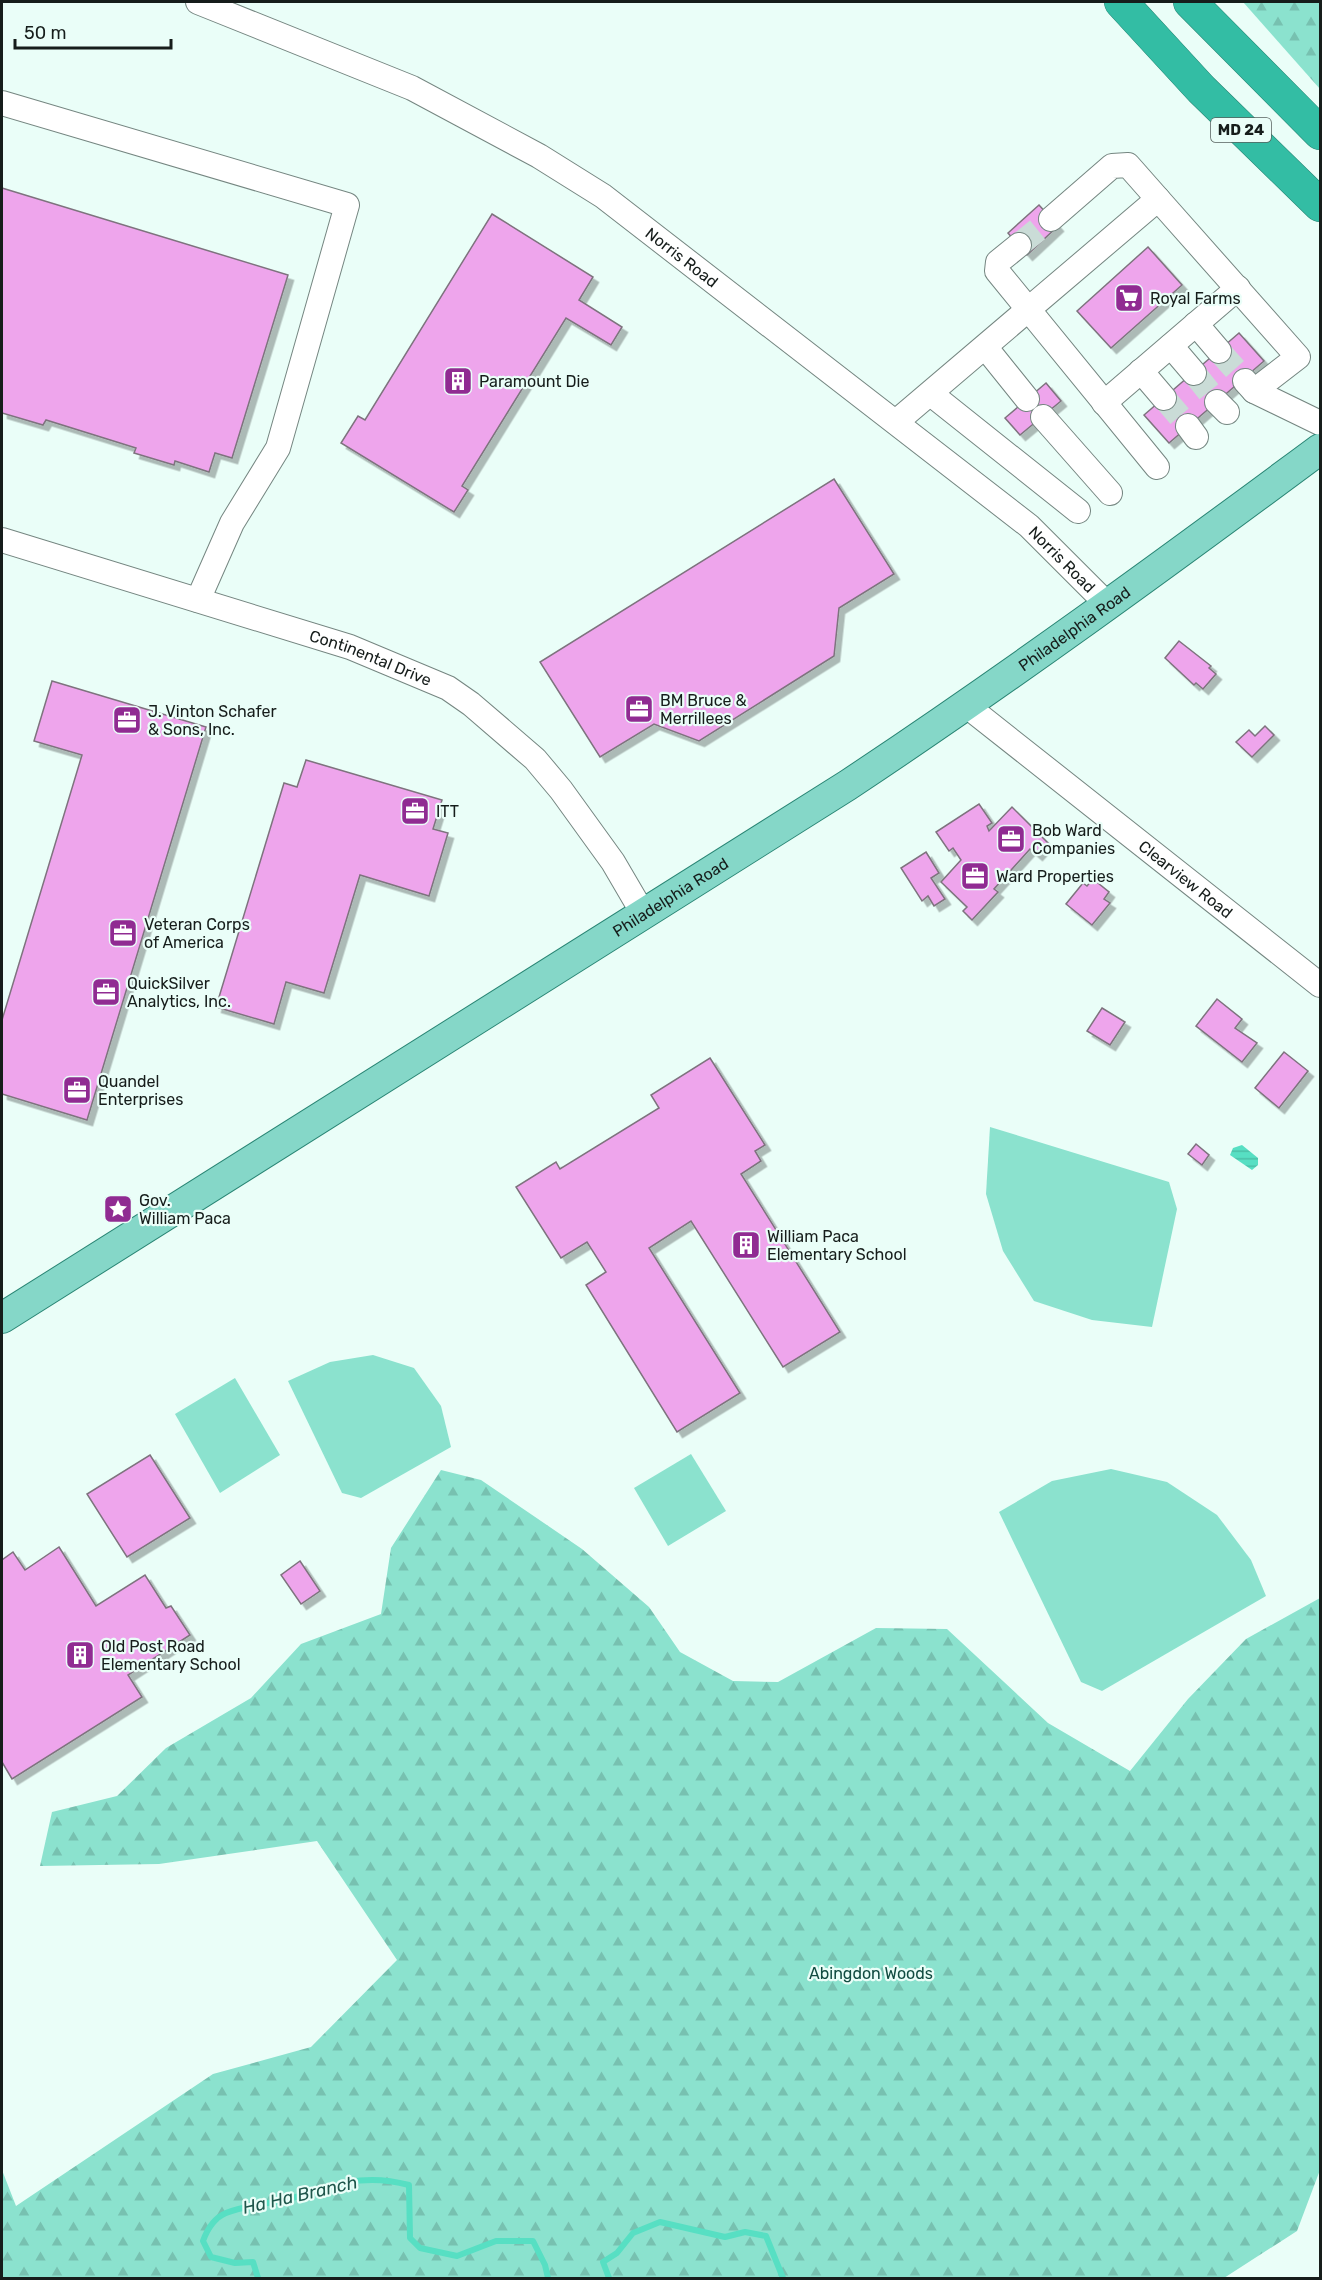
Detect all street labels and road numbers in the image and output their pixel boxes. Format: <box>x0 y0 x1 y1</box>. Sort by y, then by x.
road number: MD 24 <box>1211 118 1271 142</box>
street label: Norris Road <box>642 224 722 292</box>
street label: Norris Road <box>1025 522 1099 597</box>
street label: Philadelphia Road <box>1015 582 1134 675</box>
street label: Continental Drive <box>307 626 434 690</box>
street label: Clearview Road <box>1135 836 1236 922</box>
street label: Philadelphia Road <box>609 854 732 941</box>

